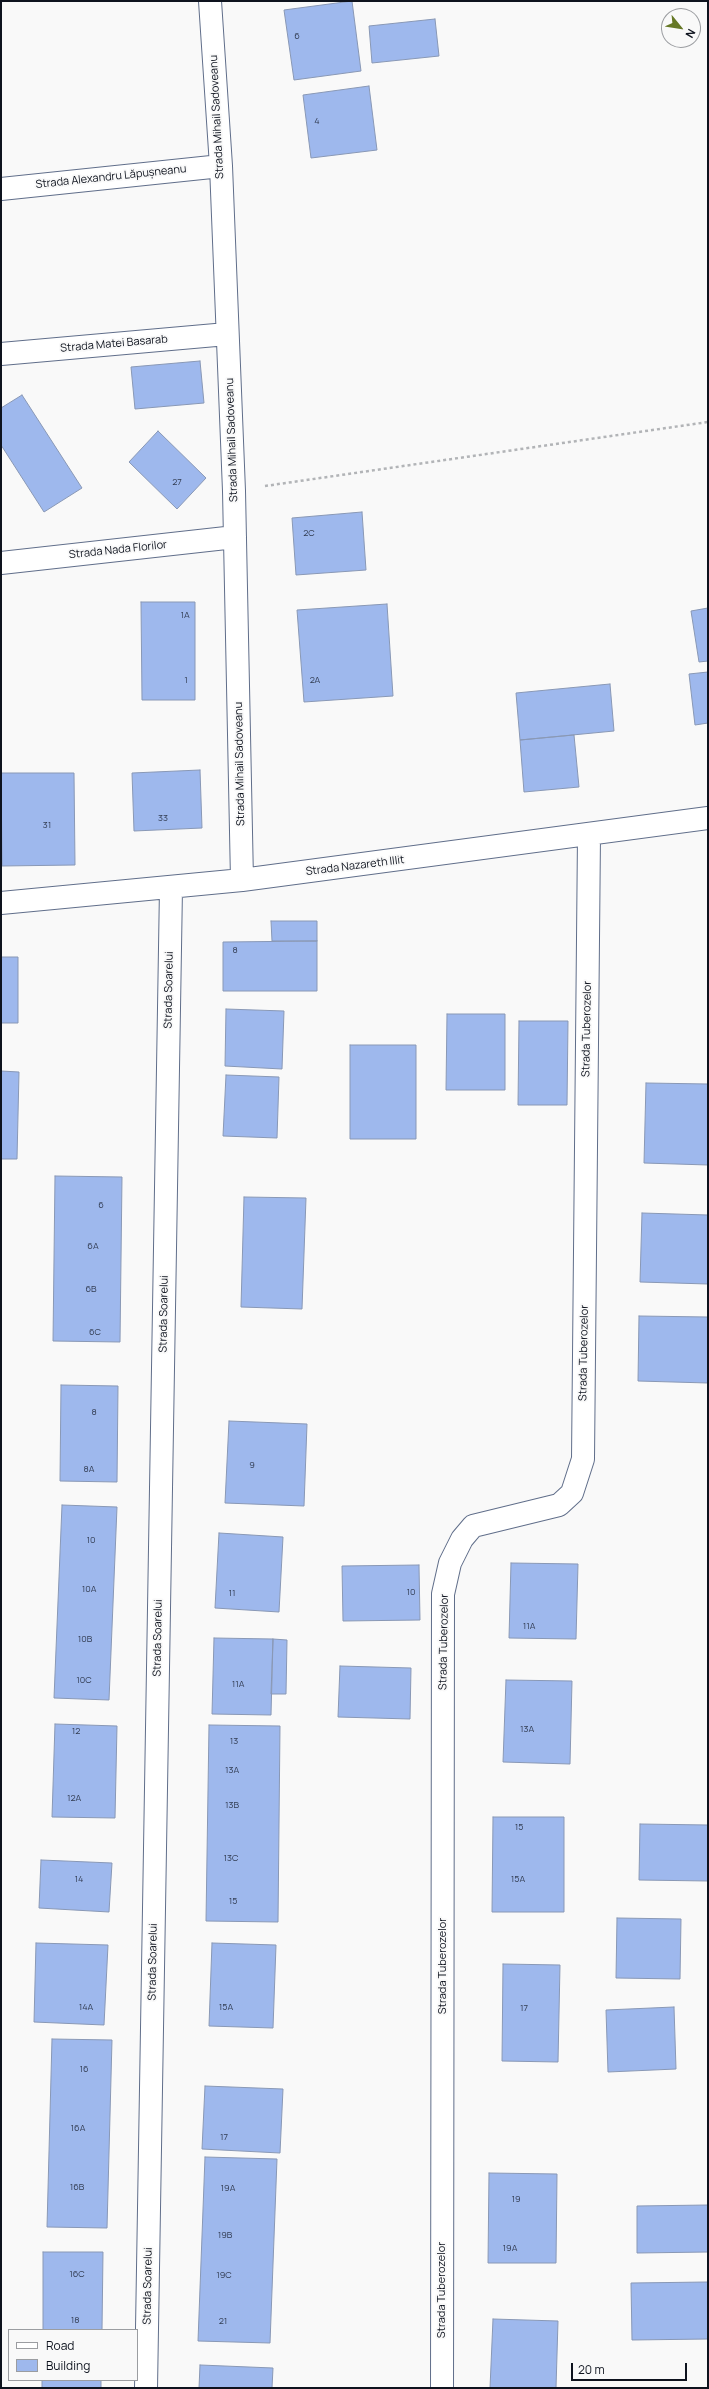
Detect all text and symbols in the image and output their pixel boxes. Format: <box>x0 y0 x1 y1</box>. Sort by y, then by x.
north arrow <box>661 8 701 48</box>
text: N <box>682 27 699 41</box>
house number: 6 <box>294 31 300 41</box>
street label: Strada Mihail Sadoveanu <box>207 55 227 179</box>
house number: 4 <box>314 116 320 126</box>
street label: Strada Alexandru Lăpușneanu <box>35 163 187 191</box>
street label: Strada Matei Basarab <box>60 333 168 355</box>
street label: Strada Mihail Sadoveanu <box>223 378 241 502</box>
house number: 27 <box>172 477 182 487</box>
house number: 2C <box>303 528 315 538</box>
street label: Strada Nada Florilor <box>68 538 168 562</box>
house number: 1A <box>180 610 190 620</box>
house number: 1 <box>184 675 188 685</box>
house number: 2A <box>310 675 320 685</box>
street label: Strada Mihail Sadoveanu <box>232 702 248 826</box>
house number: 33 <box>158 813 168 823</box>
house number: 31 <box>43 820 51 830</box>
street label: Strada Nazareth Illit <box>305 853 405 879</box>
house number: 8 <box>232 945 238 955</box>
street label: Strada Soarelui <box>162 951 176 1029</box>
street label: Strada Tuberozelor <box>580 981 594 1077</box>
house number: 6 <box>98 1200 104 1210</box>
house number: 6A <box>87 1241 99 1251</box>
street label: Strada Soarelui <box>157 1275 171 1353</box>
house number: 6B <box>85 1284 97 1294</box>
street label: Strada Tuberozelor <box>577 1305 591 1401</box>
house number: 6C <box>89 1327 101 1337</box>
house number: 8 <box>91 1407 97 1417</box>
house number: 9 <box>249 1460 255 1470</box>
house number: 8A <box>84 1464 94 1474</box>
house number: 10 <box>87 1535 95 1545</box>
house number: 10A <box>82 1584 96 1594</box>
house number: 10 <box>407 1587 415 1597</box>
house number: 11 <box>228 1588 236 1598</box>
street label: Strada Tuberozelor <box>437 1594 451 1690</box>
street label: Strada Soarelui <box>151 1599 165 1677</box>
house number: 11A <box>523 1621 535 1631</box>
house number: 10B <box>78 1634 92 1644</box>
house number: 10C <box>76 1675 92 1685</box>
house number: 11A <box>232 1679 244 1689</box>
house number: 13A <box>520 1724 534 1734</box>
house number: 12 <box>72 1726 80 1736</box>
house number: 13 <box>230 1736 238 1746</box>
house number: 13A <box>225 1765 239 1775</box>
house number: 12A <box>67 1793 81 1803</box>
house number: 13B <box>225 1800 239 1810</box>
house number: 15 <box>515 1822 523 1832</box>
house number: 13C <box>224 1853 238 1863</box>
house number: 14 <box>75 1874 83 1884</box>
house number: 15A <box>511 1874 525 1884</box>
house number: 15 <box>229 1896 237 1906</box>
street label: Strada Tuberozelor <box>436 1918 450 2014</box>
street label: Strada Soarelui <box>146 1923 160 2001</box>
house number: 14A <box>79 2002 93 2012</box>
house number: 15A <box>219 2002 233 2012</box>
house number: 17 <box>520 2003 528 2013</box>
house number: 16 <box>79 2064 89 2074</box>
house number: 16A <box>71 2123 85 2133</box>
house number: 17 <box>220 2132 228 2142</box>
house number: 16B <box>70 2182 84 2192</box>
house number: 19A <box>221 2183 235 2193</box>
house number: 19 <box>511 2194 521 2204</box>
house number: 19B <box>218 2230 232 2240</box>
street label: Strada Tuberozelor <box>435 2242 449 2338</box>
house number: 19A <box>503 2243 517 2253</box>
street label: Strada Soarelui <box>141 2247 155 2325</box>
house number: 16C <box>69 2269 85 2279</box>
house number: 19C <box>216 2270 232 2280</box>
house number: 18 <box>71 2315 79 2325</box>
house number: 21 <box>219 2316 227 2326</box>
legend <box>8 2329 138 2381</box>
text: Road <box>46 2337 74 2354</box>
scale bar <box>573 2355 689 2381</box>
text: Building <box>46 2357 90 2374</box>
text: 20 m <box>578 2361 605 2378</box>

